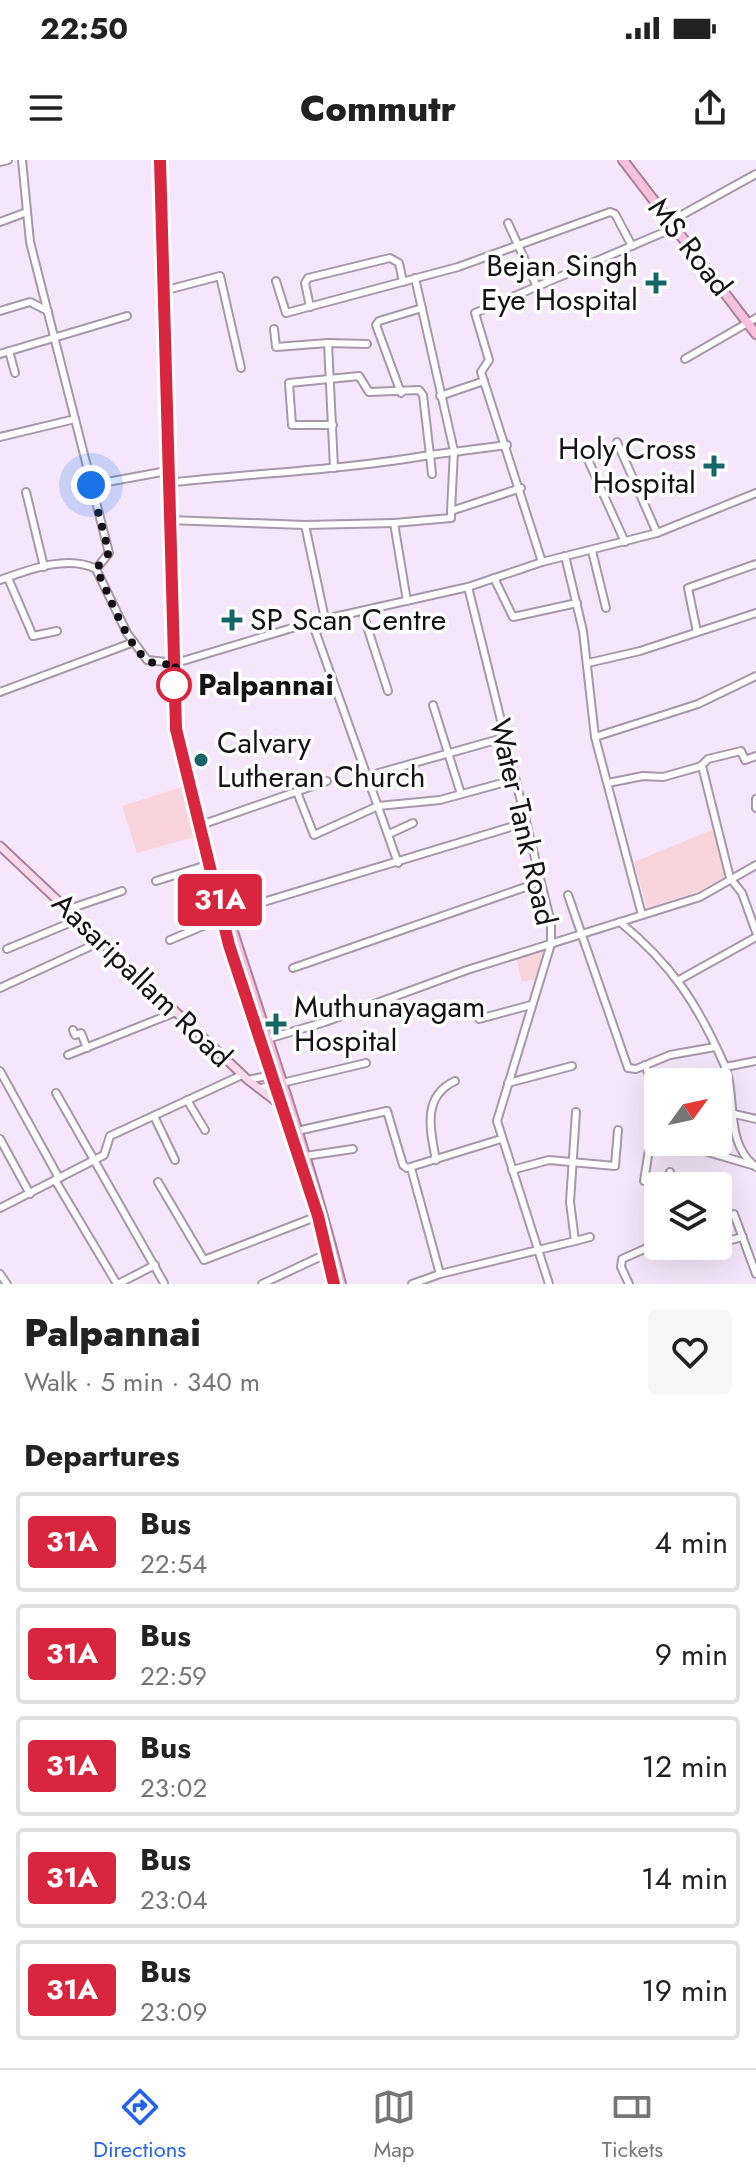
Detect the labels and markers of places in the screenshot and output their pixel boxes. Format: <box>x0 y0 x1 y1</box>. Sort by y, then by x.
place label: Bejan Singh Eye Hospital <box>481 244 638 321</box>
marker: Bejan Singh Eye Hospital <box>645 272 667 294</box>
place label: Holy Cross Hospital <box>558 427 696 504</box>
marker: Holy Cross Hospital <box>703 455 725 477</box>
place label: SP Scan Centre <box>250 598 446 641</box>
marker: SP Scan Centre <box>221 609 243 631</box>
place label: Palpannai <box>198 663 334 706</box>
marker: Palpannai <box>157 668 191 702</box>
place label: Calvary Lutheran Church <box>217 721 426 798</box>
marker: Calvary Lutheran Church <box>192 751 210 769</box>
place label: Muthunayagam Hospital <box>294 985 485 1062</box>
marker: Muthunayagam Hospital <box>265 1013 287 1035</box>

